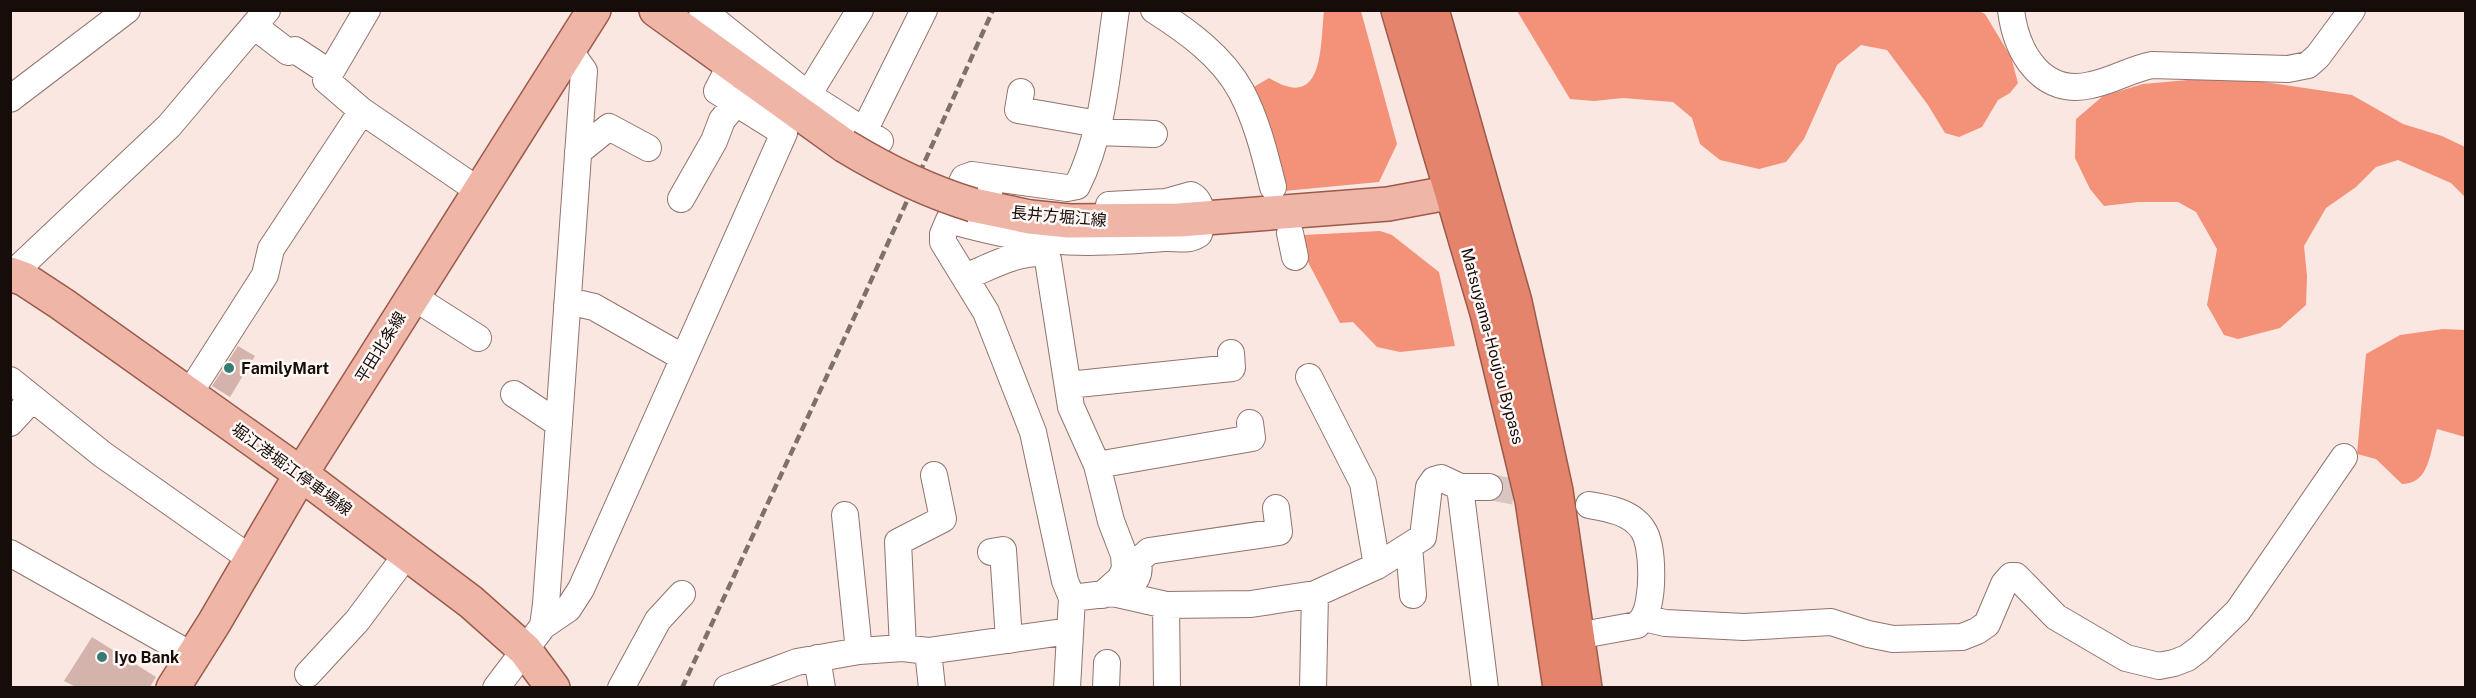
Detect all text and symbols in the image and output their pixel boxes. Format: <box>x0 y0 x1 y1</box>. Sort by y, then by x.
street label: 長井方堀江線 <box>1010 203 1108 230</box>
street label: Matsuyama-Houjou Bypass <box>1457 246 1528 446</box>
street label: 平田北条線 <box>351 308 410 386</box>
place label: FamilyMart <box>241 359 329 378</box>
marker: FamilyMart <box>222 361 236 375</box>
street label: 堀江港堀江停車場線 <box>228 419 356 519</box>
place label: Iyo Bank <box>114 648 179 667</box>
marker: Iyo Bank <box>95 650 109 664</box>

